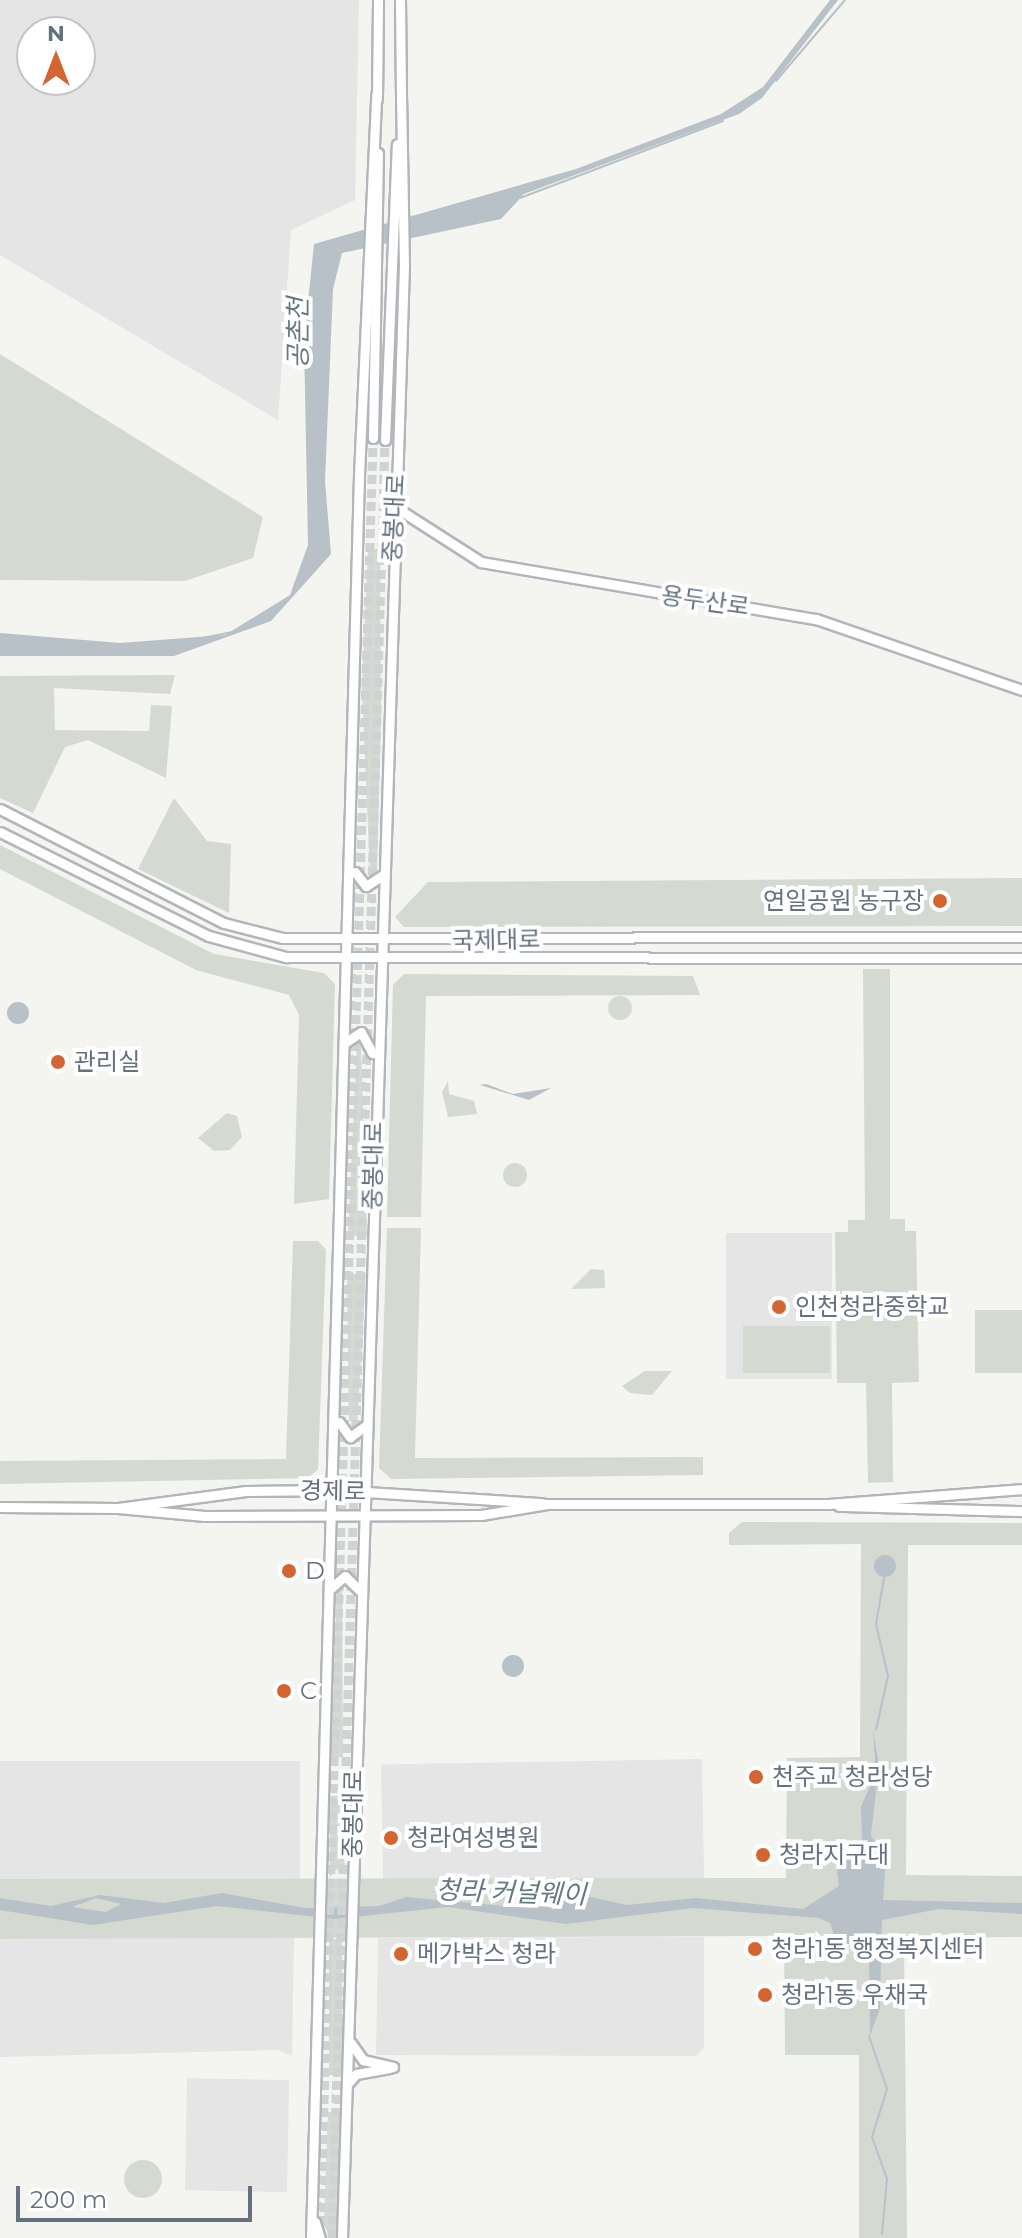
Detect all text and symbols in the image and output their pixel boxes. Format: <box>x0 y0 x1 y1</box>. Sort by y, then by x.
north arrow <box>16 16 96 96</box>
text: N <box>47 20 65 47</box>
water label: 공촌천 <box>283 297 315 369</box>
street label: 중봉대로 <box>377 473 411 563</box>
street label: 용두산로 <box>659 581 751 621</box>
place label: 연일공원 농구장 <box>763 887 924 915</box>
marker: 연일공원 농구장 <box>931 892 949 910</box>
street label: 국제대로 <box>452 925 540 955</box>
place label: 관리실 <box>74 1048 140 1076</box>
marker: 관리실 <box>49 1053 67 1071</box>
street label: 중봉대로 <box>358 1122 388 1210</box>
place label: 인천청라중학교 <box>795 1293 950 1321</box>
marker: 인천청라중학교 <box>770 1298 788 1316</box>
street label: 경제로 <box>300 1476 366 1506</box>
place label: D <box>305 1557 325 1585</box>
marker: D <box>280 1562 298 1580</box>
place label: C <box>300 1677 317 1705</box>
marker: C <box>275 1682 293 1700</box>
place label: 천주교 청라성당 <box>772 1763 933 1791</box>
marker: 천주교 청라성당 <box>747 1768 765 1786</box>
street label: 중봉대로 <box>338 1770 368 1858</box>
place label: 청라여성병원 <box>407 1824 539 1852</box>
marker: 청라여성병원 <box>382 1829 400 1847</box>
place label: 청라지구대 <box>779 1841 889 1869</box>
marker: 청라지구대 <box>754 1846 772 1864</box>
water label: 청라 커널웨이 <box>435 1875 587 1911</box>
place label: 청라1동 행정복지센터 <box>771 1935 985 1963</box>
place label: 메가박스 청라 <box>417 1940 556 1968</box>
marker: 청라1동 행정복지센터 <box>746 1940 764 1958</box>
marker: 메가박스 청라 <box>392 1945 410 1963</box>
place label: 청라1동 우채국 <box>781 1981 928 2009</box>
marker: 청라1동 우채국 <box>756 1986 774 2004</box>
scale bar <box>20 2170 256 2220</box>
text: 200 m <box>30 2185 107 2214</box>

